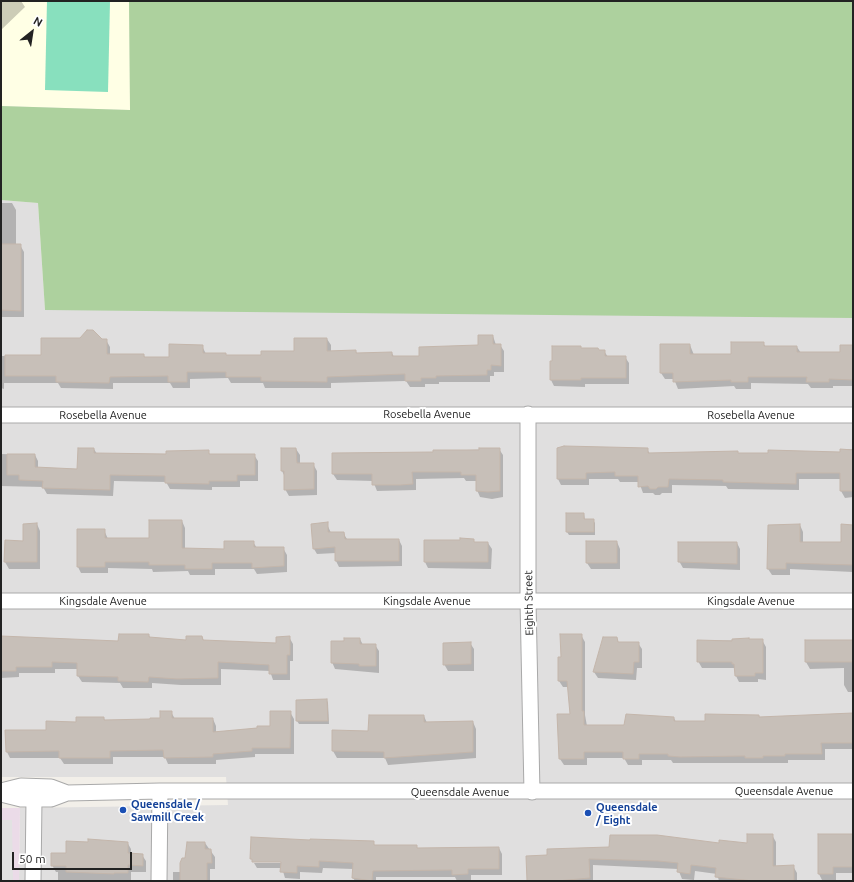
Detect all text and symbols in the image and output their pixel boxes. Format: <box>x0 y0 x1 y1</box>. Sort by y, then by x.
north arrow <box>12 12 52 52</box>
text: N <box>31 14 45 29</box>
street label: Rosebella Avenue <box>383 407 471 421</box>
street label: Rosebella Avenue <box>59 408 147 422</box>
street label: Rosebella Avenue <box>707 408 795 422</box>
street label: Eighth Street <box>522 570 536 636</box>
street label: Kingsdale Avenue <box>59 594 147 608</box>
street label: Kingsdale Avenue <box>383 594 471 608</box>
street label: Kingsdale Avenue <box>707 594 795 608</box>
street label: Queensdale Avenue <box>735 784 833 798</box>
street label: Queensdale Avenue <box>411 785 509 799</box>
place label: Queensdale / Sawmill Creek <box>131 797 204 823</box>
place label: Queensdale / Eight <box>596 800 658 826</box>
marker: Queensdale / Sawmill Creek <box>118 805 128 815</box>
marker: Queensdale / Eight <box>583 808 593 818</box>
scale bar <box>14 844 134 870</box>
text: 50 m <box>19 852 46 865</box>

